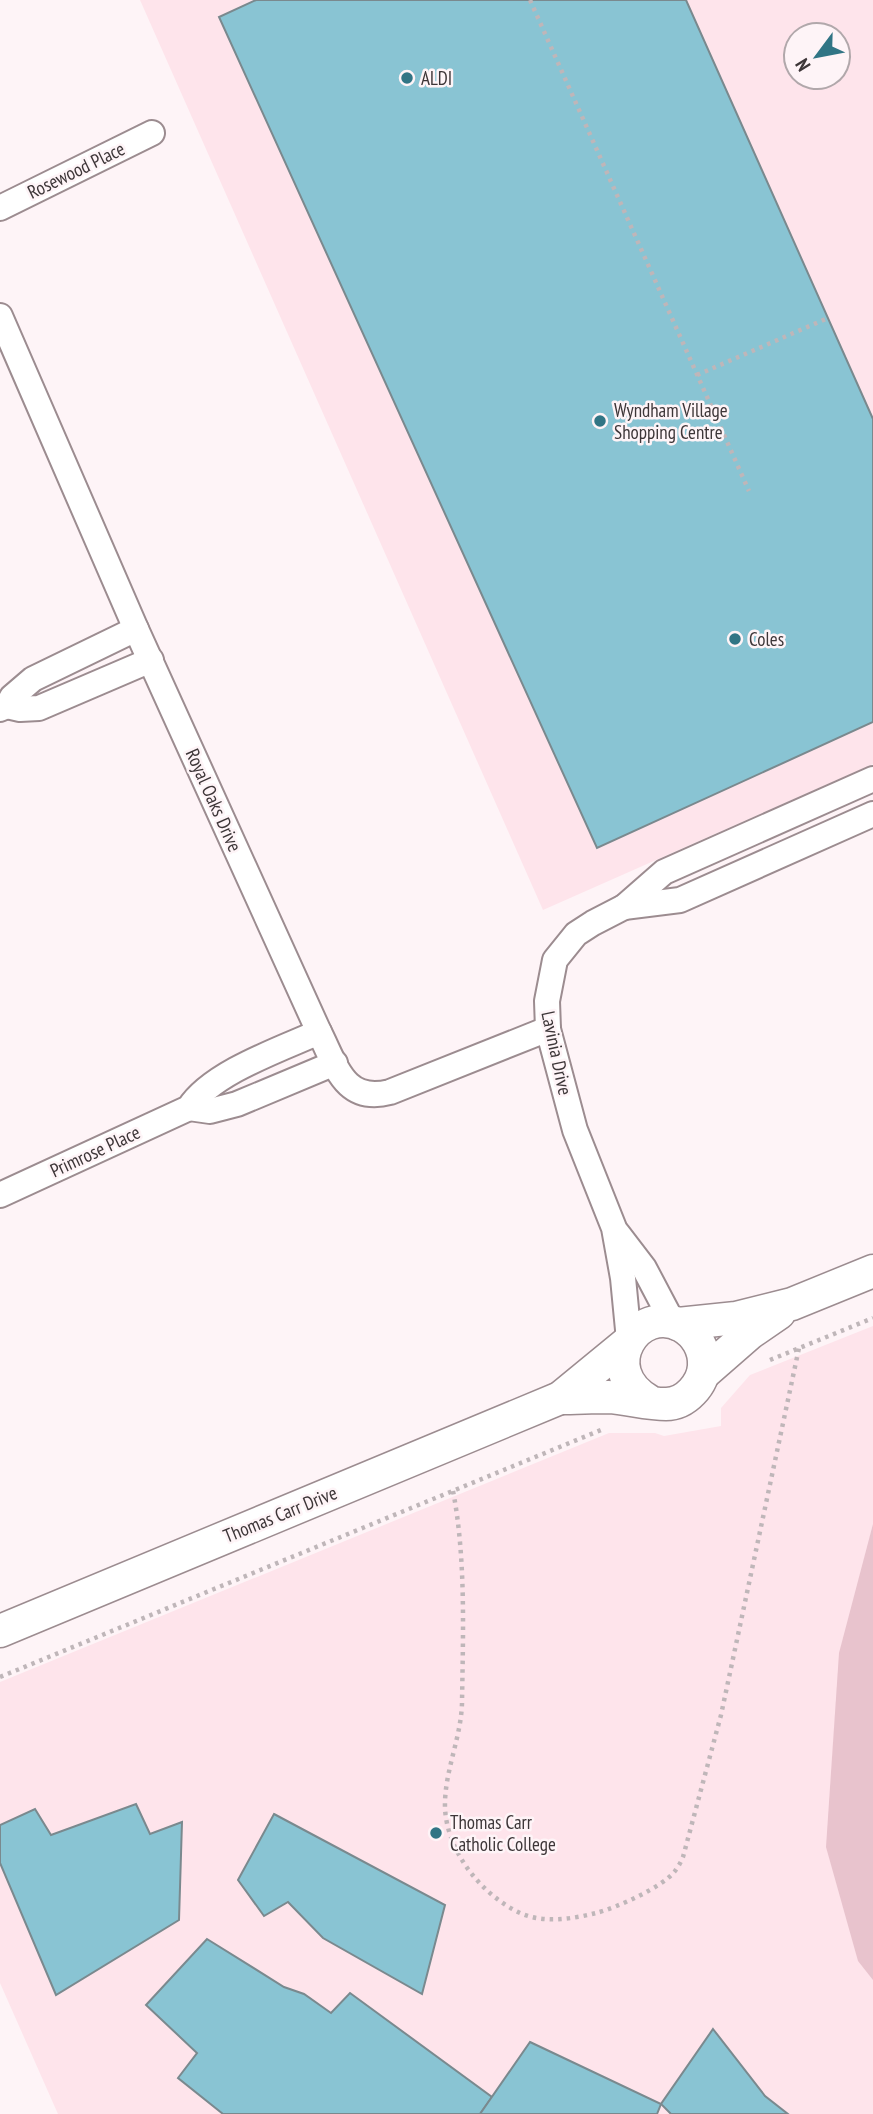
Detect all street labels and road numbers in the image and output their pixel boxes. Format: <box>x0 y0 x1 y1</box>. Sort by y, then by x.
street label: Rosewood Place <box>23 136 129 204</box>
street label: Royal Oaks Drive <box>181 745 247 855</box>
street label: Lavinia Drive <box>536 1009 578 1097</box>
street label: Primrose Place <box>46 1120 144 1182</box>
street label: Thomas Carr Drive <box>220 1480 340 1548</box>

